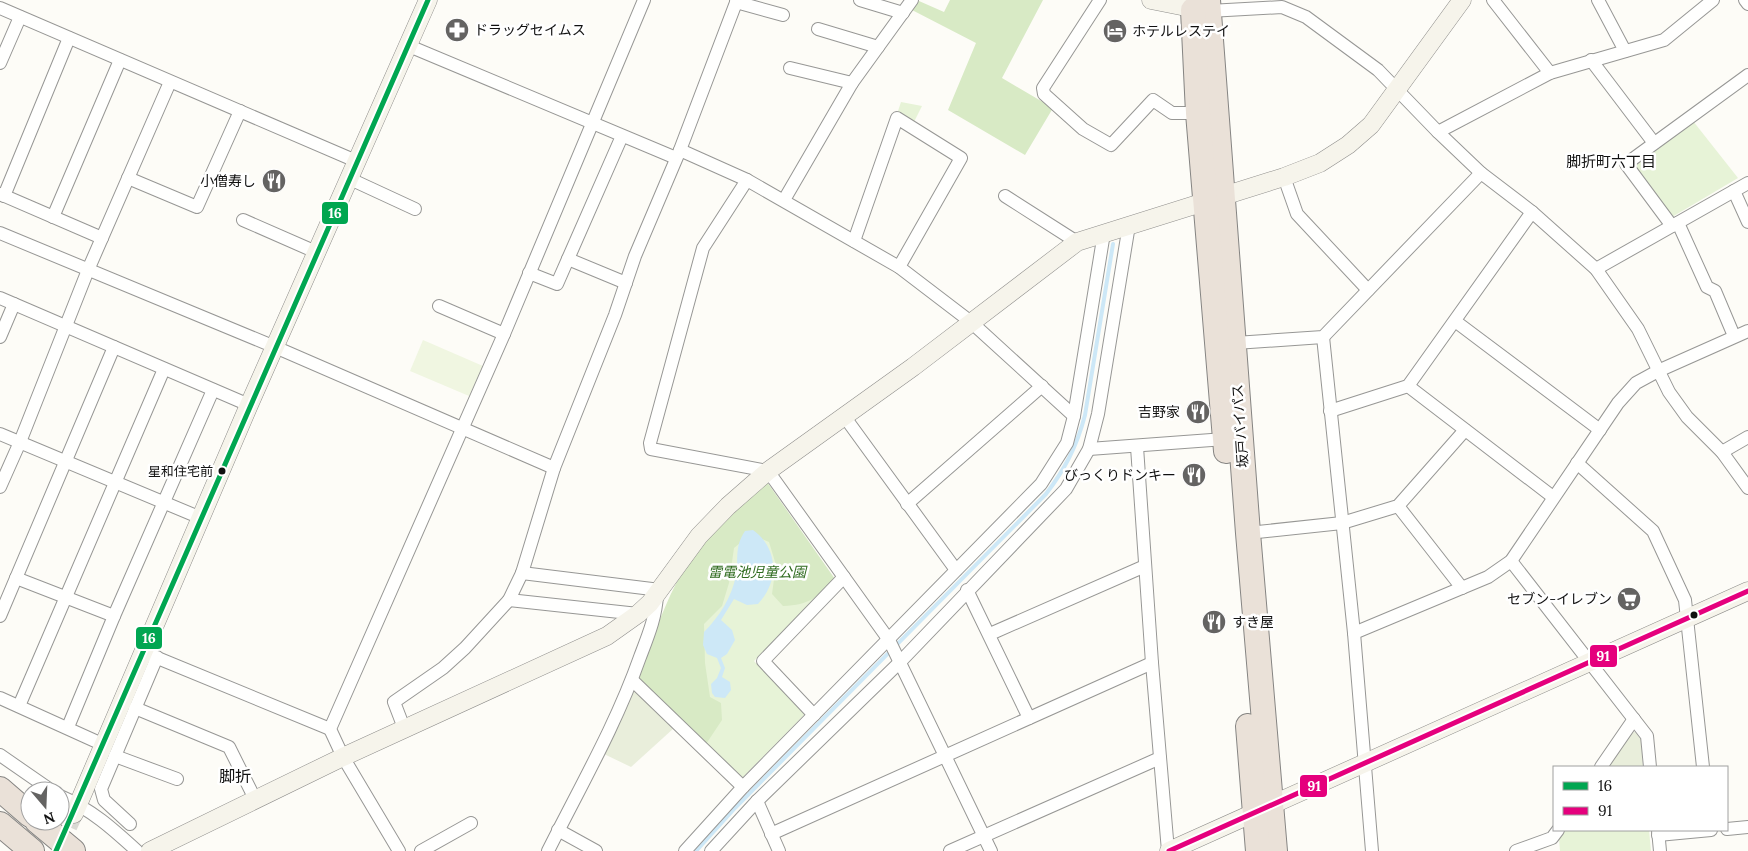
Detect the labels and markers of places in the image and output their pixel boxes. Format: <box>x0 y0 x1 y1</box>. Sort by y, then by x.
pharmacy icon: ドラッグセイムス <box>444 17 470 43</box>
hotel icon: ホテルレステイ <box>1102 18 1128 44</box>
place label: ドラッグセイムス <box>474 21 586 39</box>
place label: ホテルレステイ <box>1132 22 1230 40</box>
restaurant icon: 小僧寿し <box>261 168 287 194</box>
place label: 小僧寿し <box>200 172 256 190</box>
restaurant icon: 吉野家 <box>1185 399 1211 425</box>
place label: 吉野家 <box>1138 403 1180 421</box>
restaurant icon: びっくりドンキー <box>1181 462 1207 488</box>
place label: 星和住宅前 <box>148 463 213 480</box>
marker: 星和住宅前 <box>217 466 227 476</box>
place label: びっくりドンキー <box>1064 466 1176 484</box>
supermarket icon: セブン-イレブン <box>1616 586 1642 612</box>
place label: セブン-イレブン <box>1507 590 1612 608</box>
restaurant icon: すき屋 <box>1201 609 1227 635</box>
unlabelled marker <box>1689 610 1699 620</box>
place label: すき屋 <box>1232 613 1274 631</box>

